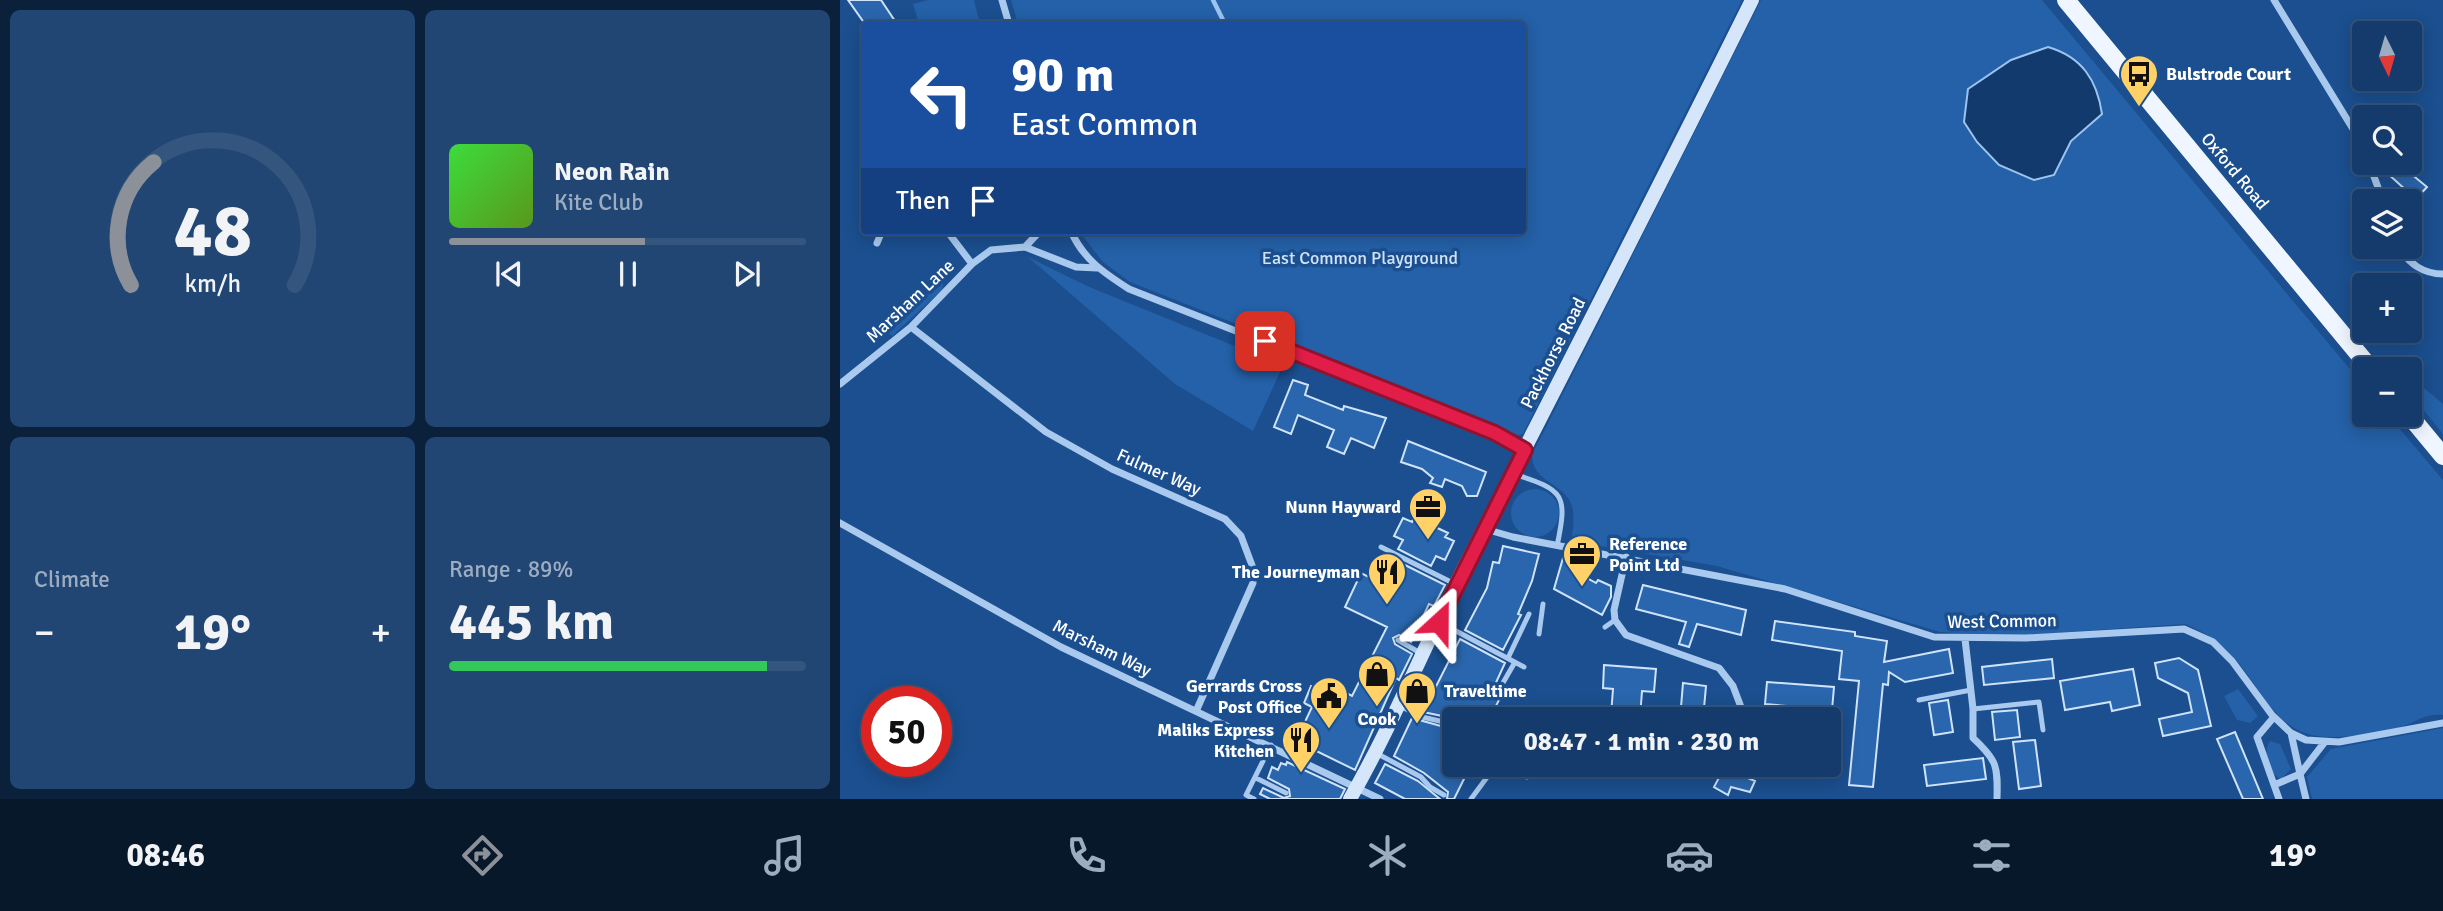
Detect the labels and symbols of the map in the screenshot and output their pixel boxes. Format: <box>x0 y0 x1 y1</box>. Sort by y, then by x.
north arrow <box>2352 21 2422 91</box>
bus stop icon: Bulstrode Court <box>2118 53 2160 108</box>
place label: Bulstrode Court <box>2166 63 2291 85</box>
street label: Oxford Road <box>2196 128 2274 214</box>
park label: East Common Playground <box>1262 247 1458 269</box>
street label: Marsham Lane <box>861 255 959 347</box>
street label: Packhorse Road <box>1516 294 1590 412</box>
pin <box>1235 311 1295 371</box>
street label: Fulmer Way <box>1113 444 1205 501</box>
office icon: Nunn Hayward <box>1407 486 1449 541</box>
place label: Nunn Hayward <box>1285 496 1401 518</box>
office icon: Reference Point Ltd <box>1561 533 1603 588</box>
place label: Reference Point Ltd <box>1609 533 1687 576</box>
restaurant icon: The Journeyman <box>1366 551 1408 606</box>
place label: The Journeyman <box>1232 561 1360 583</box>
position arrow <box>1402 585 1476 659</box>
street label: West Common <box>1947 609 2057 633</box>
street label: Marsham Way <box>1049 615 1156 682</box>
shop icon: Cook <box>1356 653 1398 708</box>
shop icon: Traveltime <box>1396 670 1438 725</box>
place label: Gerrards Cross Post Office <box>1186 675 1302 718</box>
public building icon: Gerrards Cross Post Office <box>1308 675 1350 730</box>
place label: Traveltime <box>1444 680 1527 702</box>
speed limit sign: 50 <box>861 686 952 777</box>
place label: Cook <box>1357 708 1397 730</box>
place label: Maliks Express Kitchen <box>1157 719 1274 762</box>
restaurant icon: Maliks Express Kitchen <box>1280 719 1322 774</box>

